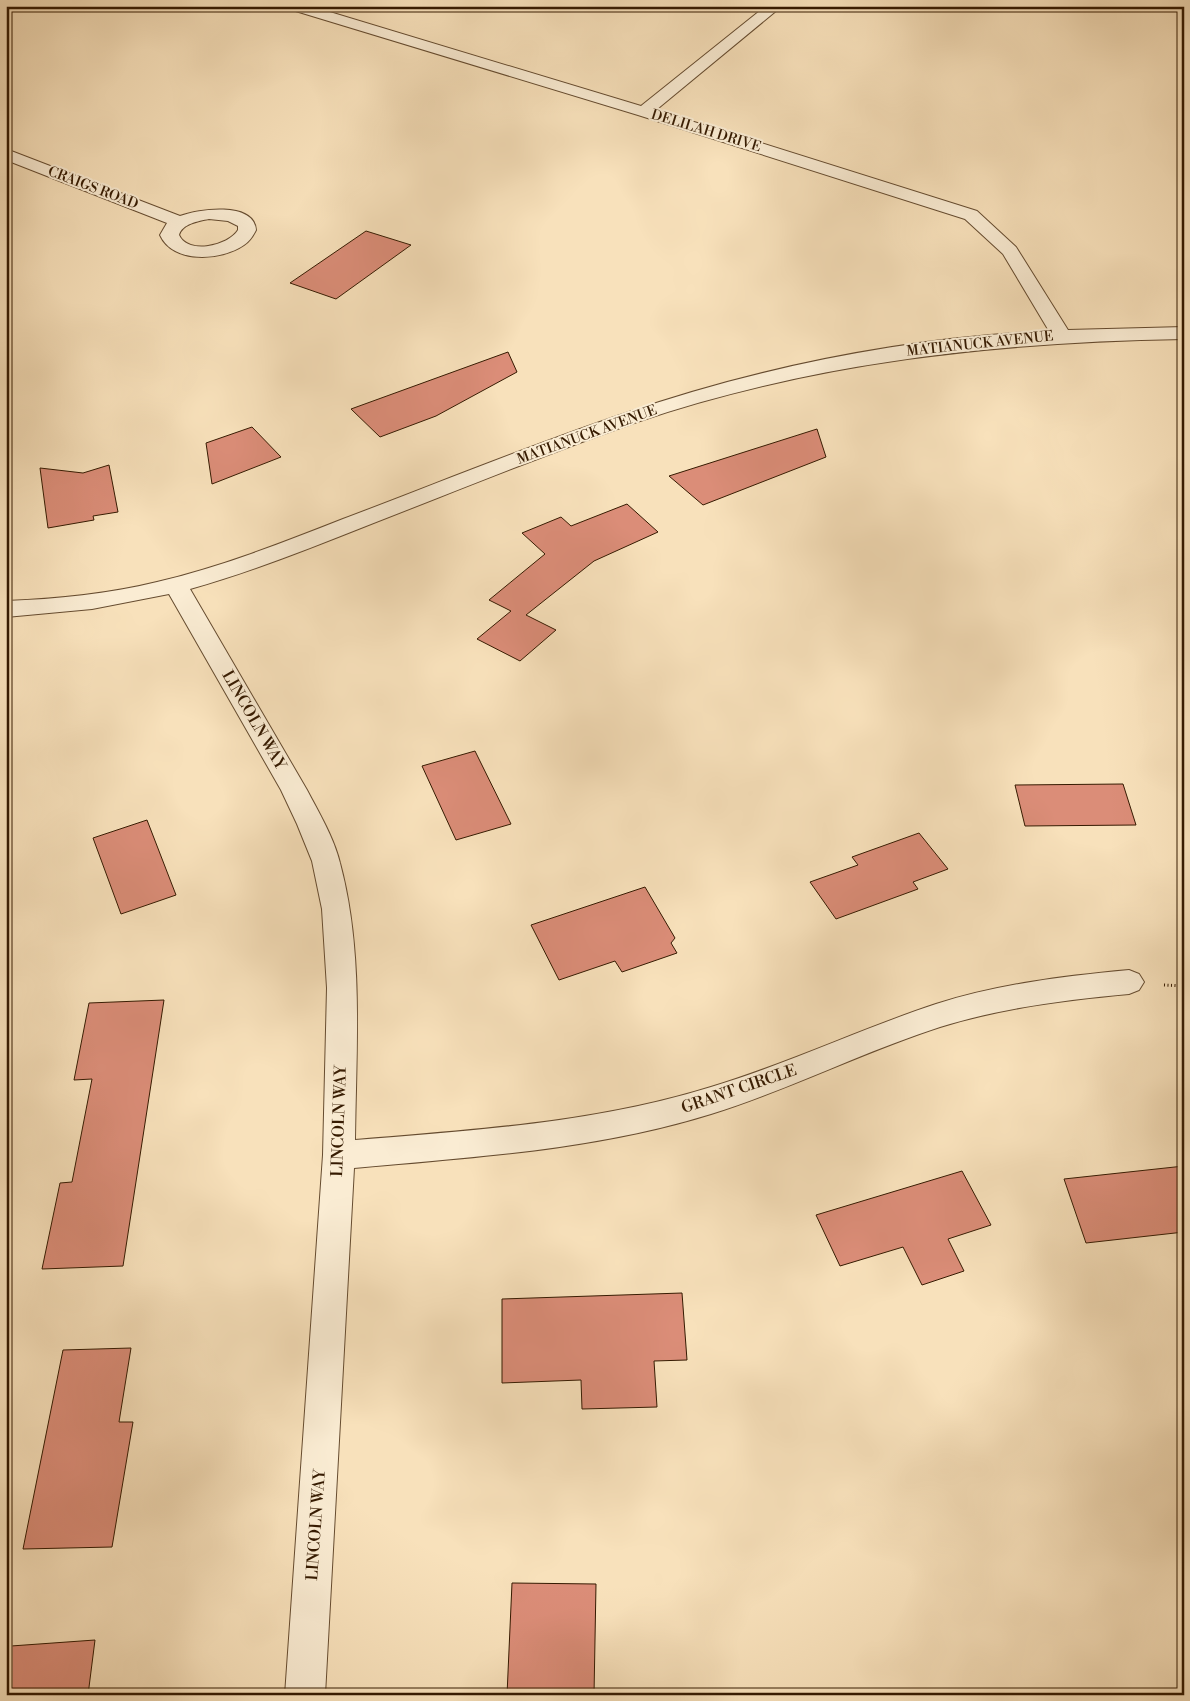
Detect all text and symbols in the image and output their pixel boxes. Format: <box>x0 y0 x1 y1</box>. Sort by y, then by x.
street label: DELILAH DRIVE <box>649 106 763 156</box>
street label: CRAIGS ROAD <box>45 162 141 214</box>
street label: MATIANUCK AVENUE <box>906 327 1054 361</box>
street label: MATIANUCK AVENUE <box>514 401 660 469</box>
street label: LINCOLN WAY <box>217 667 291 775</box>
street label: GRANT CIRCLE <box>679 1060 799 1118</box>
street label: LINCOLN WAY <box>327 1063 351 1177</box>
street label: LINCOLN WAY <box>302 1467 330 1581</box>

